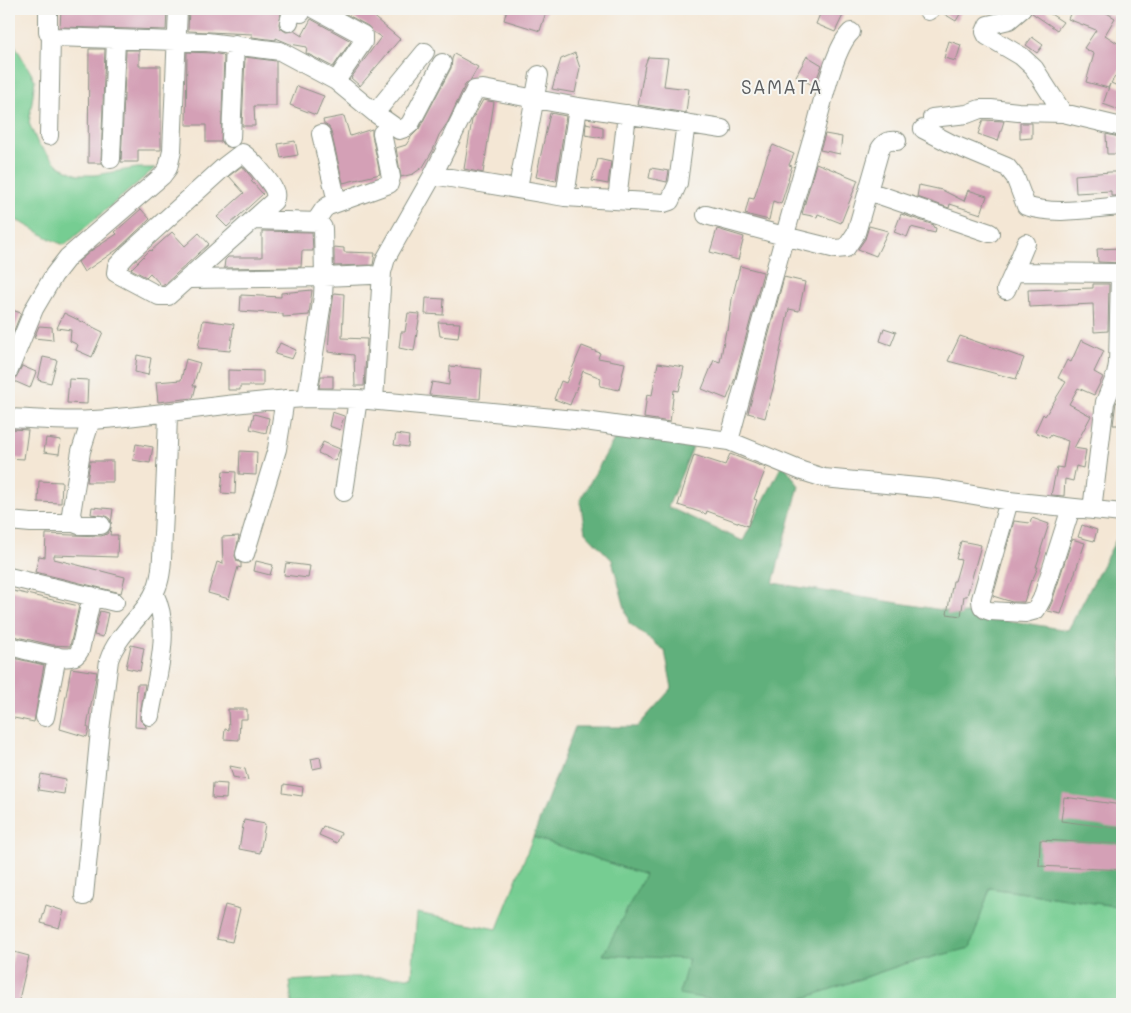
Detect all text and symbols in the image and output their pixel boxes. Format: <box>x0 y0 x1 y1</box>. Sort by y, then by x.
district label: SAMATA <box>741 74 823 99</box>

